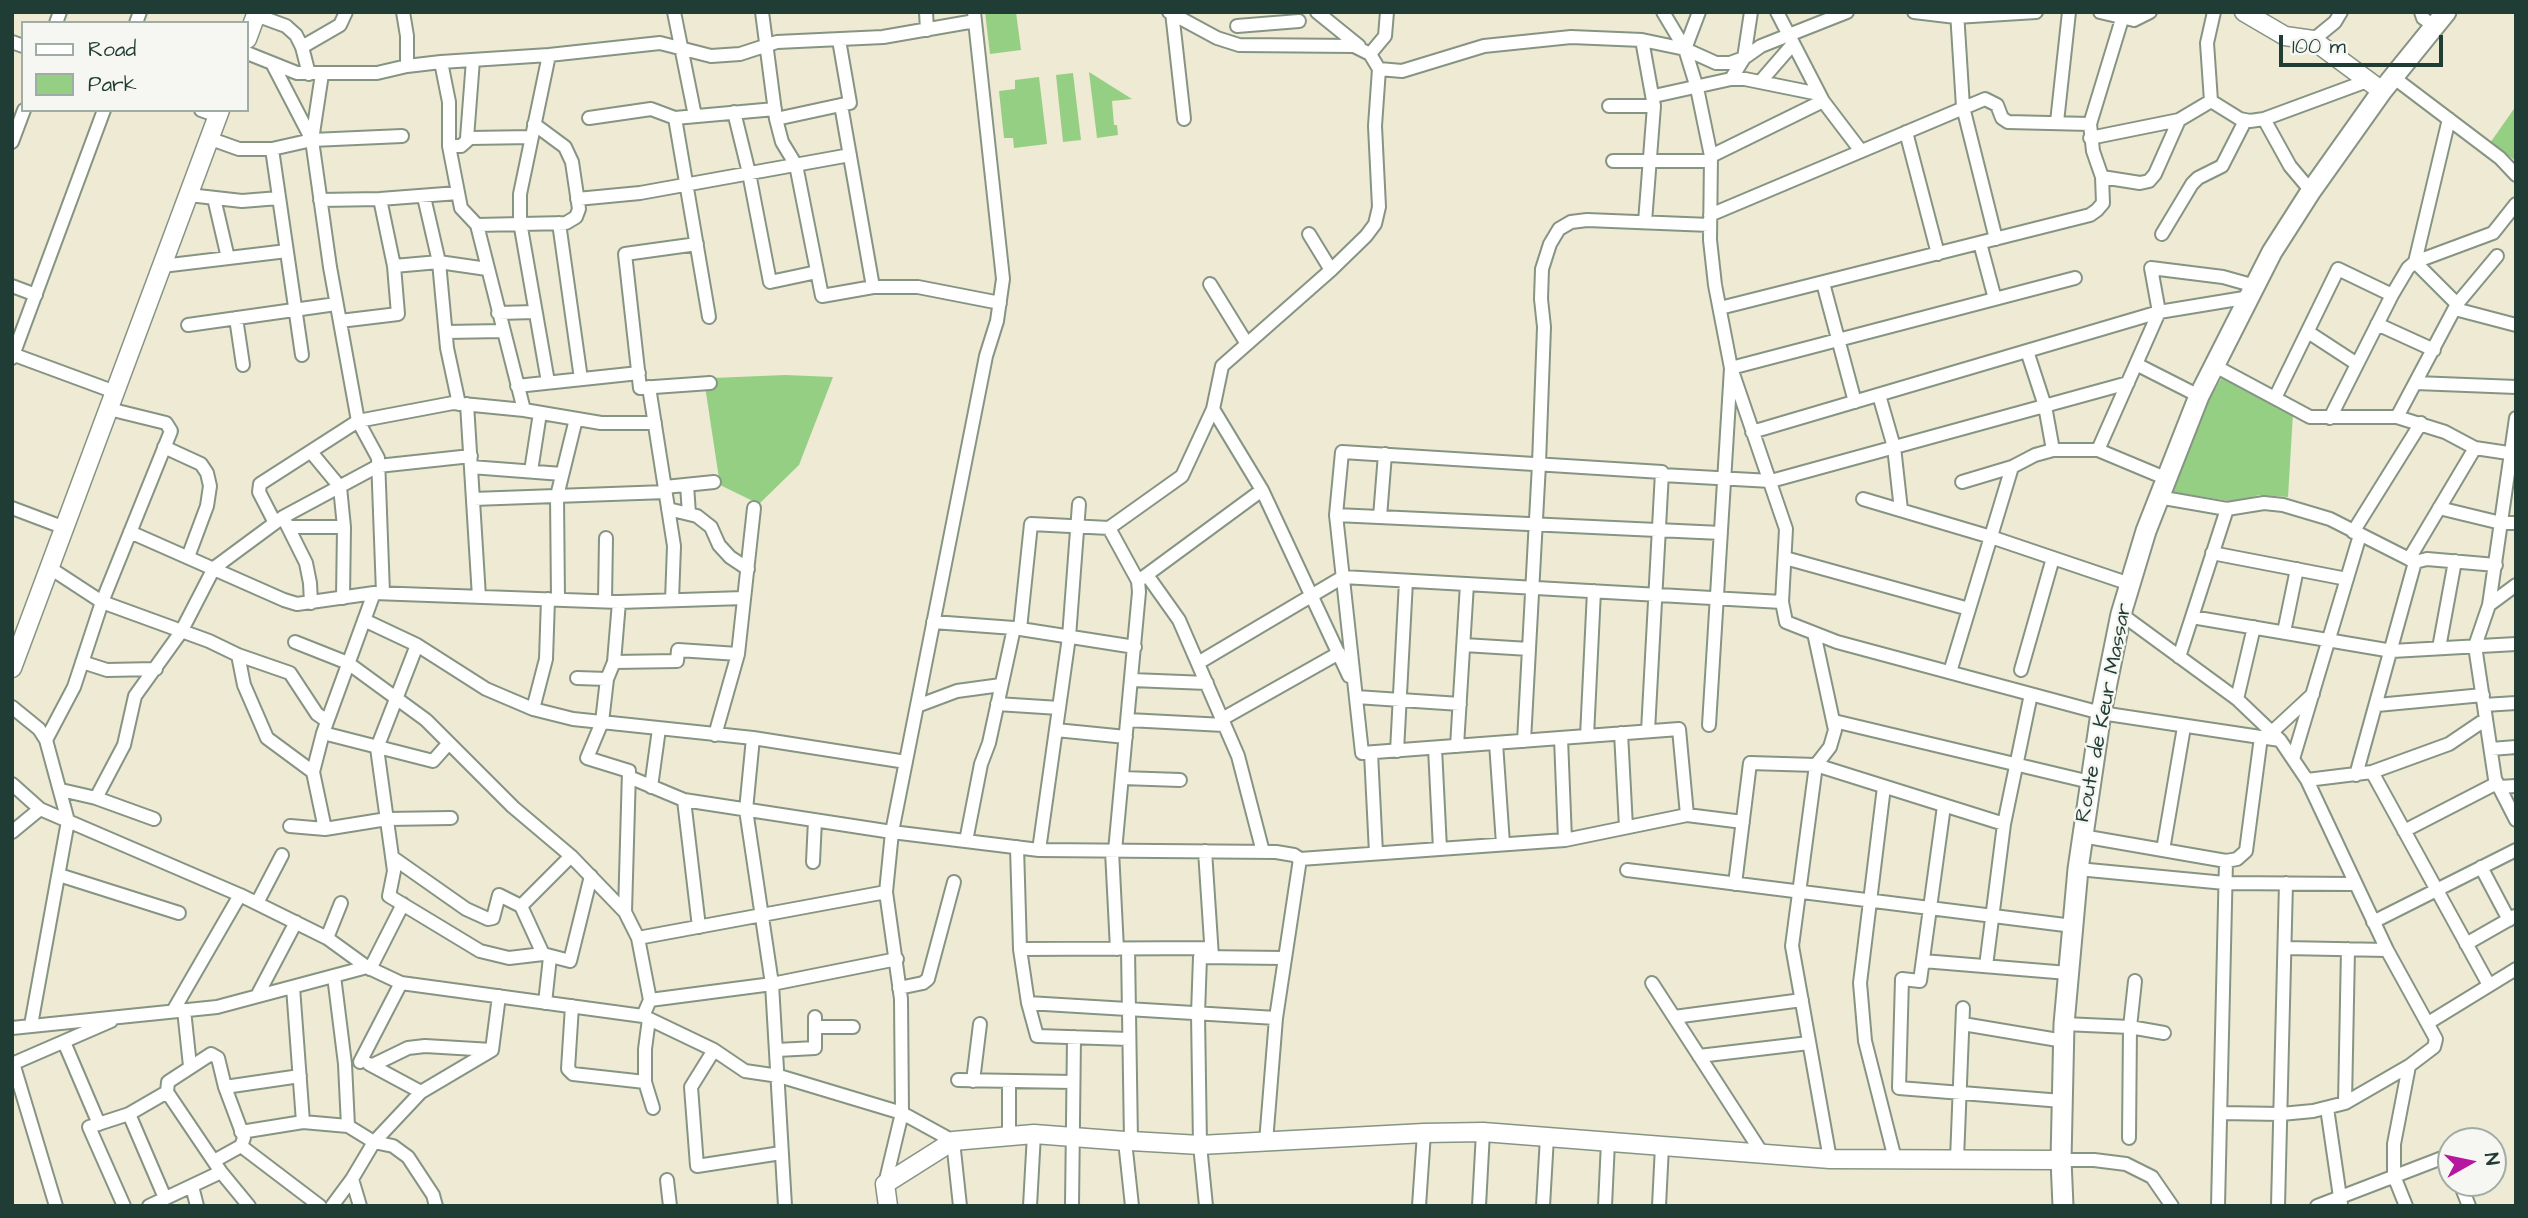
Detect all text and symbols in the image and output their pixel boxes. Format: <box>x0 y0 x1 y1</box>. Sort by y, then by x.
legend <box>21 21 248 112</box>
scale bar <box>2283 21 2448 65</box>
text: 100 m <box>2292 32 2346 61</box>
text: Road <box>88 35 136 64</box>
text: Park <box>88 70 137 99</box>
street label: Route de Keur Massar <box>2071 601 2139 825</box>
north arrow <box>2437 1127 2507 1197</box>
text: N <box>2477 1151 2506 1167</box>

